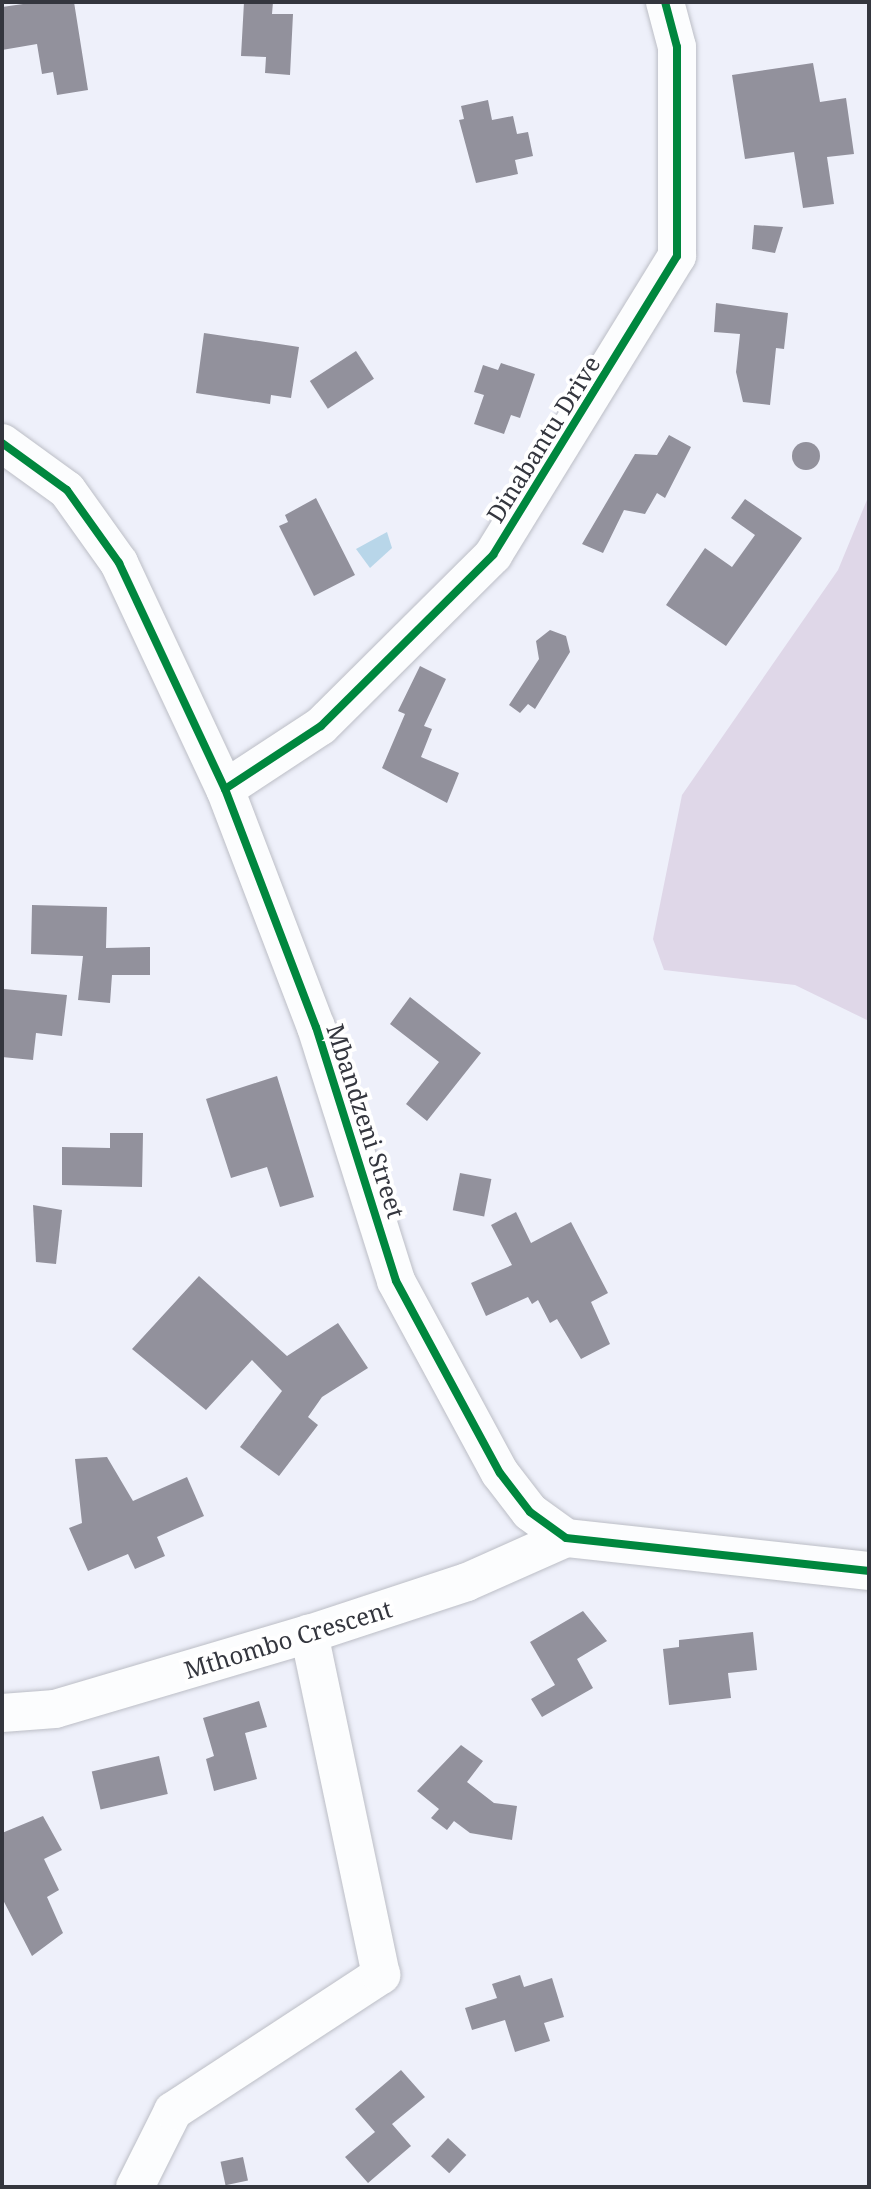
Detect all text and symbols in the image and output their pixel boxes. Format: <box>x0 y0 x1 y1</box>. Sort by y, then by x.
street label: Dinabantu Drive <box>480 350 606 528</box>
street label: Mbandzeni Street <box>321 1020 411 1222</box>
street label: Mthombo Crescent <box>181 1594 395 1684</box>

